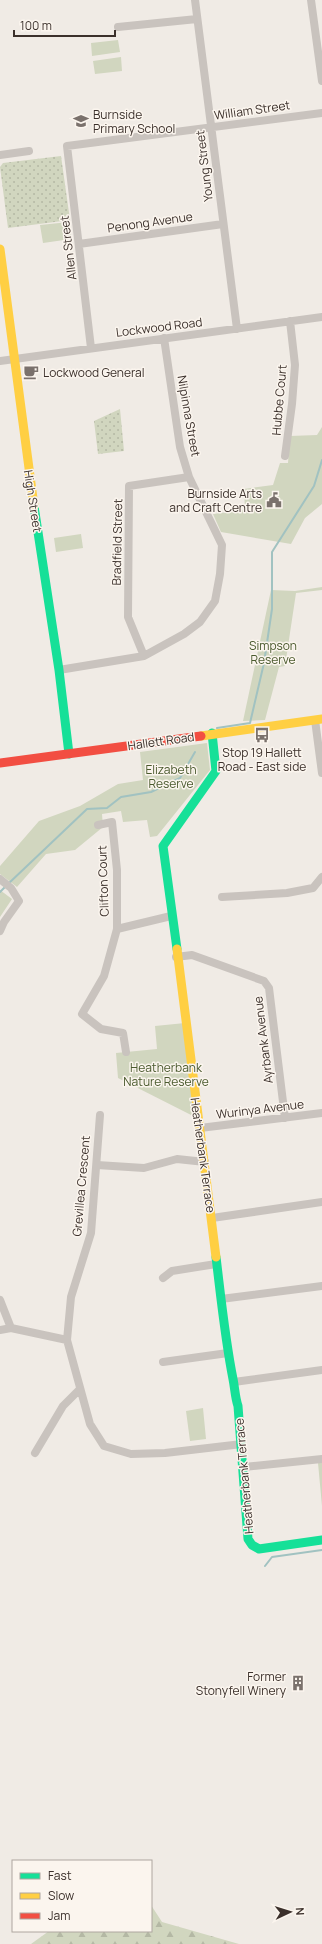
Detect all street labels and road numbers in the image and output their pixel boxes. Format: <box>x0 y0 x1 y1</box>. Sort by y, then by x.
street label: William Street <box>213 96 291 124</box>
street label: Young Street <box>191 129 217 203</box>
street label: Penong Avenue <box>106 208 194 236</box>
street label: Allen Street <box>56 215 80 281</box>
street label: Lockwood Road <box>115 313 203 341</box>
street label: Hubbe Court <box>267 364 291 436</box>
street label: Nilpinna Street <box>173 374 205 458</box>
street label: High Street <box>20 469 46 534</box>
street label: Bradfield Street <box>108 498 126 586</box>
street label: Hallett Road <box>127 728 195 754</box>
street label: Clifton Court <box>93 845 113 917</box>
street label: Ayrbank Avenue <box>249 995 277 1085</box>
street label: Wurinya Avenue <box>215 1095 305 1123</box>
street label: Heatherbank Terrace <box>187 1096 219 1214</box>
street label: Grevillea Crescent <box>68 1135 94 1237</box>
street label: Heatherbank Terrace <box>230 1417 258 1535</box>

